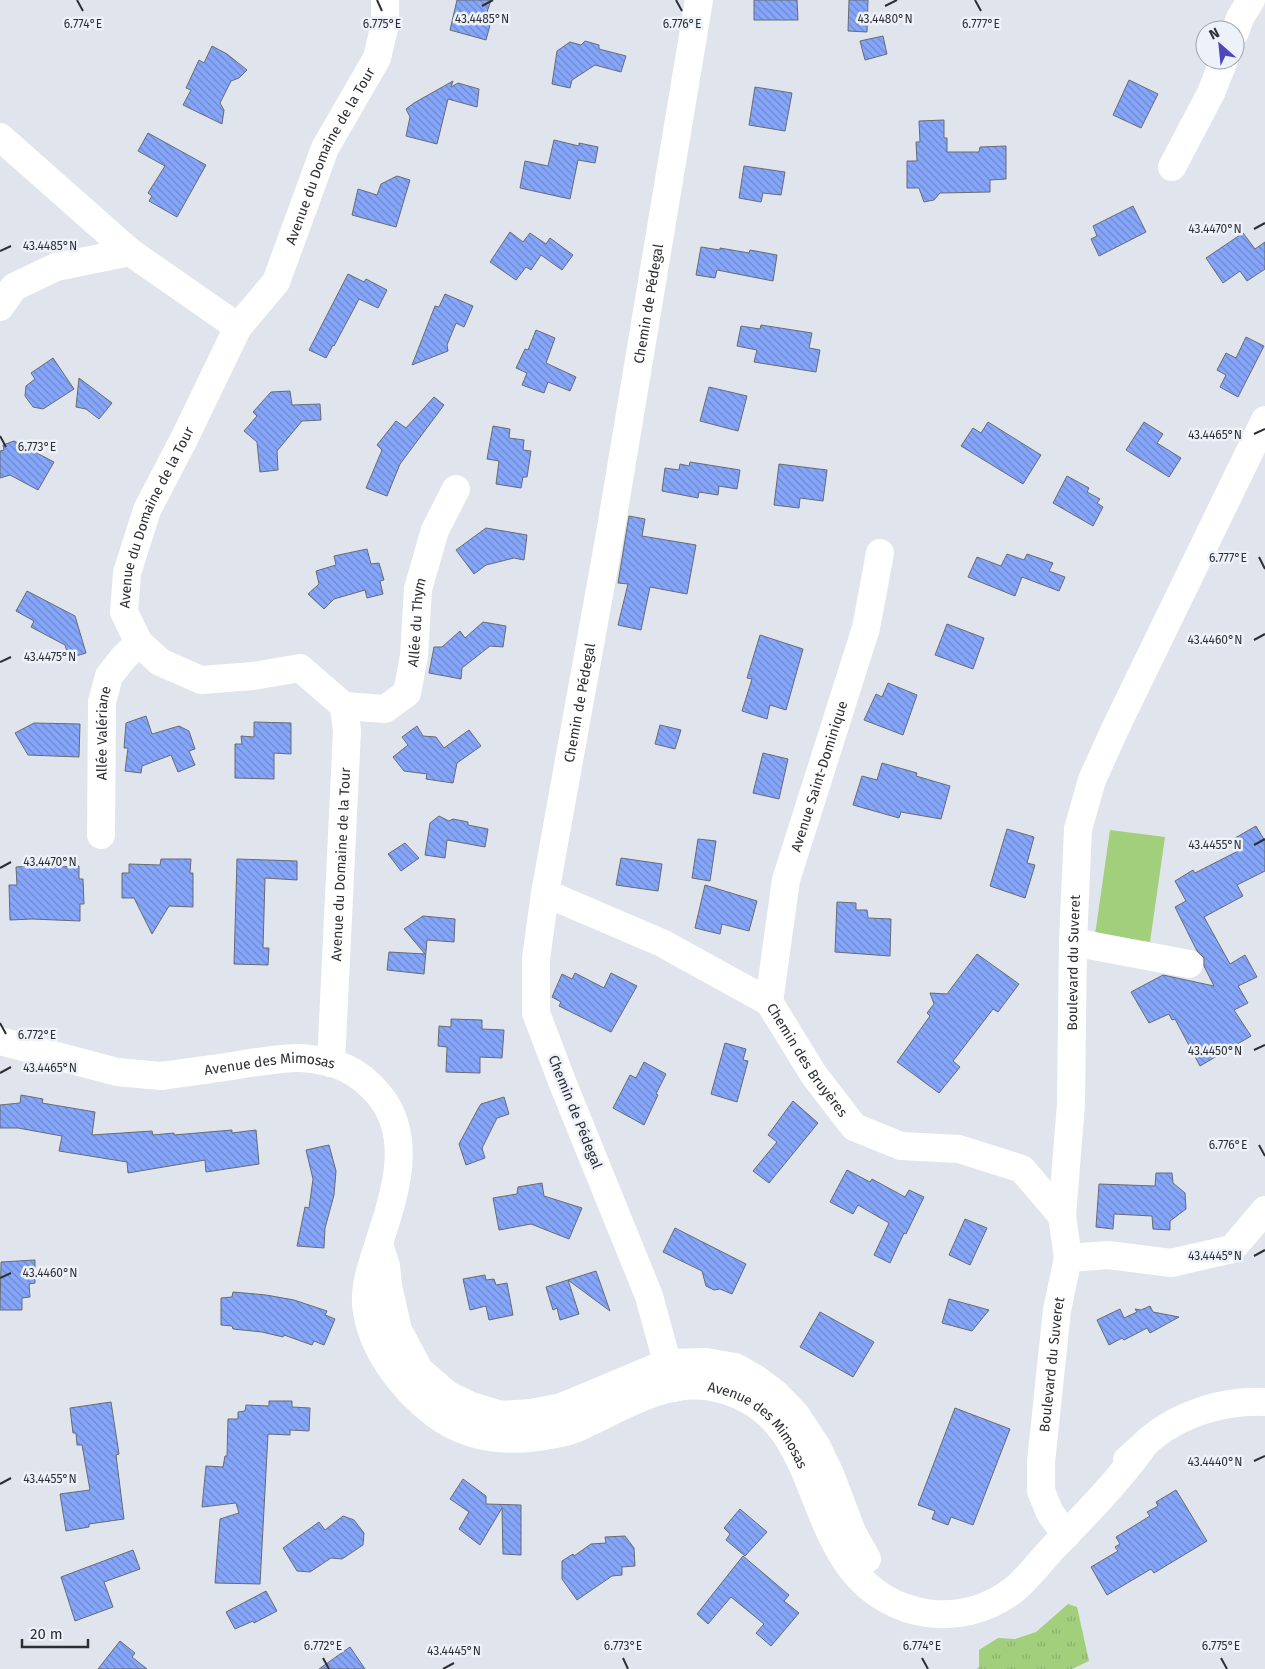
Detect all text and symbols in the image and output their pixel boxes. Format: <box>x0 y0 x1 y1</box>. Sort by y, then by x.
text: 43.4485°N <box>455 12 509 26</box>
text: 43.4480°N <box>857 12 913 26</box>
text: 6.774°E <box>64 17 102 31</box>
text: 6.775°E <box>363 17 401 31</box>
text: 6.776°E <box>663 17 701 31</box>
text: 6.777°E <box>962 17 1000 31</box>
north arrow <box>1195 20 1245 70</box>
text: N <box>1206 24 1222 44</box>
street label: Avenue du Domaine de la Tour <box>282 64 379 247</box>
text: 43.4470°N <box>1188 222 1242 236</box>
text: 43.4485°N <box>23 239 77 253</box>
street label: Chemin de Pédegal <box>630 243 667 365</box>
street label: Avenue du Domaine de la Tour <box>116 423 197 609</box>
text: 43.4465°N <box>1188 428 1242 442</box>
text: 6.773°E <box>18 440 56 454</box>
text: 6.777°E <box>1209 551 1247 565</box>
street label: Allée du Thym <box>404 575 429 668</box>
text: 43.4460°N <box>1188 633 1243 647</box>
street label: Chemin de Pédegal <box>560 642 599 764</box>
text: 43.4475°N <box>24 650 76 664</box>
street label: Allée Valériane <box>93 684 114 780</box>
street label: Avenue Saint-Dominique <box>787 699 851 854</box>
street label: Avenue du Domaine de la Tour <box>327 766 354 962</box>
text: 43.4455°N <box>1188 838 1242 852</box>
text: 43.4470°N <box>23 855 77 869</box>
street label: Boulevard du Suveret <box>1063 893 1084 1031</box>
street label: Chemin des Bruyères <box>763 1000 852 1121</box>
text: 6.772°E <box>18 1028 56 1042</box>
text: 43.4450°N <box>1188 1044 1242 1058</box>
street label: Avenue des Mimosas <box>203 1049 338 1079</box>
street label: Chemin de Pédegal <box>544 1053 606 1171</box>
text: 43.4465°N <box>23 1061 77 1075</box>
text: 6.776°E <box>1209 1138 1247 1152</box>
text: 43.4445°N <box>1188 1249 1242 1263</box>
text: 43.4460°N <box>23 1266 78 1280</box>
street label: Boulevard du Suveret <box>1036 1294 1068 1433</box>
street label: Avenue des Mimosas <box>706 1378 811 1472</box>
text: 43.4440°N <box>1188 1455 1242 1469</box>
text: 43.4455°N <box>23 1472 77 1486</box>
scale bar <box>22 1616 89 1648</box>
text: 20 m <box>30 1625 63 1643</box>
text: 6.772°E <box>304 1639 342 1653</box>
text: 6.773°E <box>604 1639 642 1653</box>
text: 6.774°E <box>903 1639 941 1653</box>
text: 6.775°E <box>1202 1639 1240 1653</box>
text: 43.4445°N <box>427 1644 481 1658</box>

